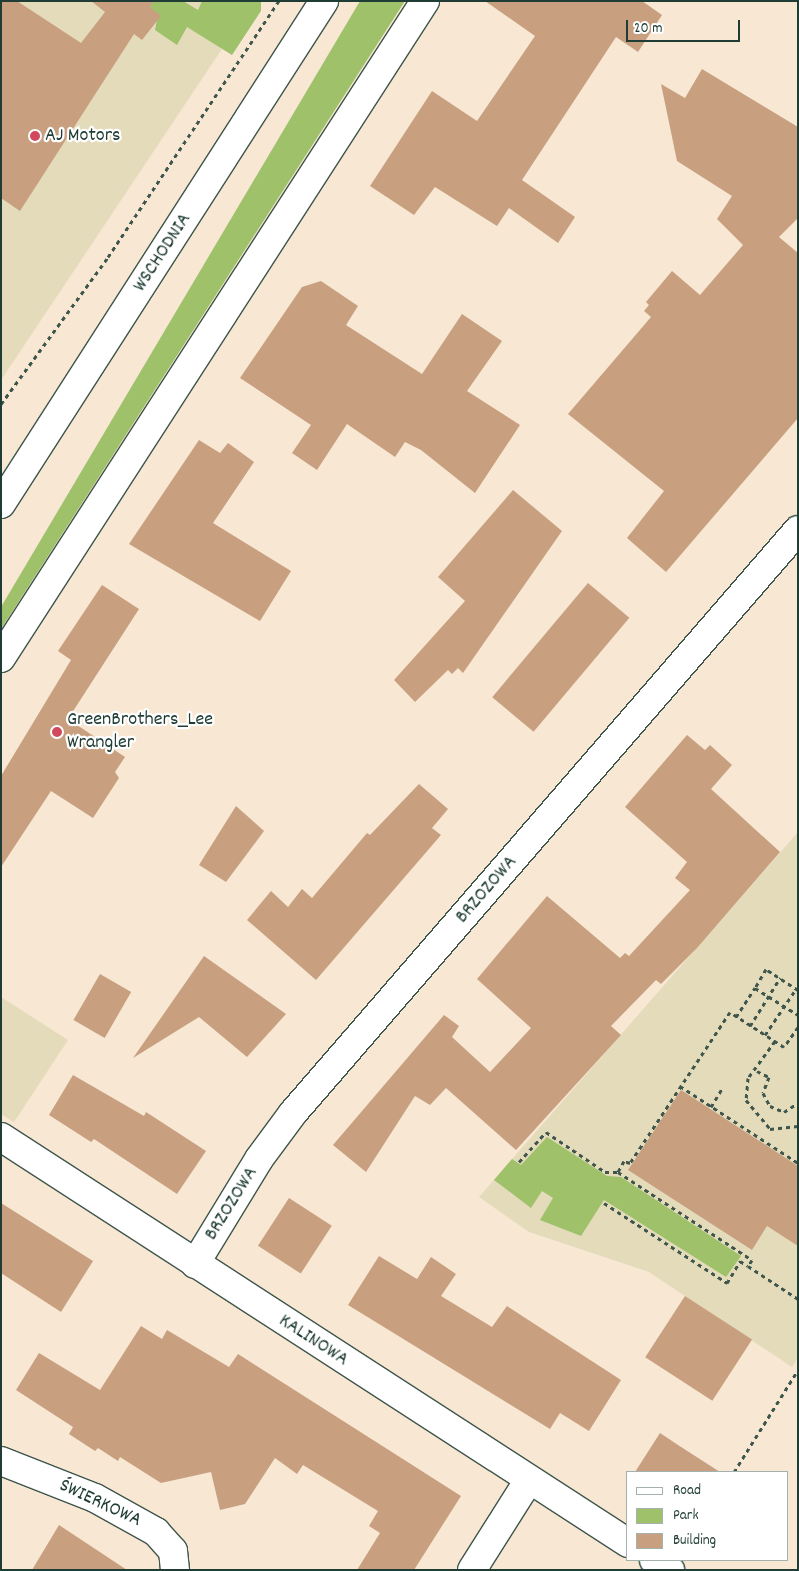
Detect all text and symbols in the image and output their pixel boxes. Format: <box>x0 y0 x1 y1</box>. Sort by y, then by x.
scale bar <box>629 10 743 42</box>
text: 20 m <box>634 18 662 40</box>
place label: AJ Motors <box>45 124 121 148</box>
marker: AJ Motors <box>29 130 41 142</box>
street label: WSCHODNIA <box>129 209 197 297</box>
place label: GreenBrothers_Lee Wrangler <box>67 708 213 755</box>
marker: GreenBrothers_Lee Wrangler <box>51 726 63 738</box>
street label: BRZOZOWA <box>451 851 523 929</box>
street label: BRZOZOWA <box>200 1163 264 1245</box>
street label: KALINOWA <box>274 1310 352 1372</box>
legend <box>626 1471 789 1561</box>
street label: ŚWIERKOWA <box>55 1475 145 1533</box>
text: Road <box>673 1480 701 1502</box>
text: Park <box>673 1505 699 1527</box>
text: Building <box>673 1530 716 1552</box>

